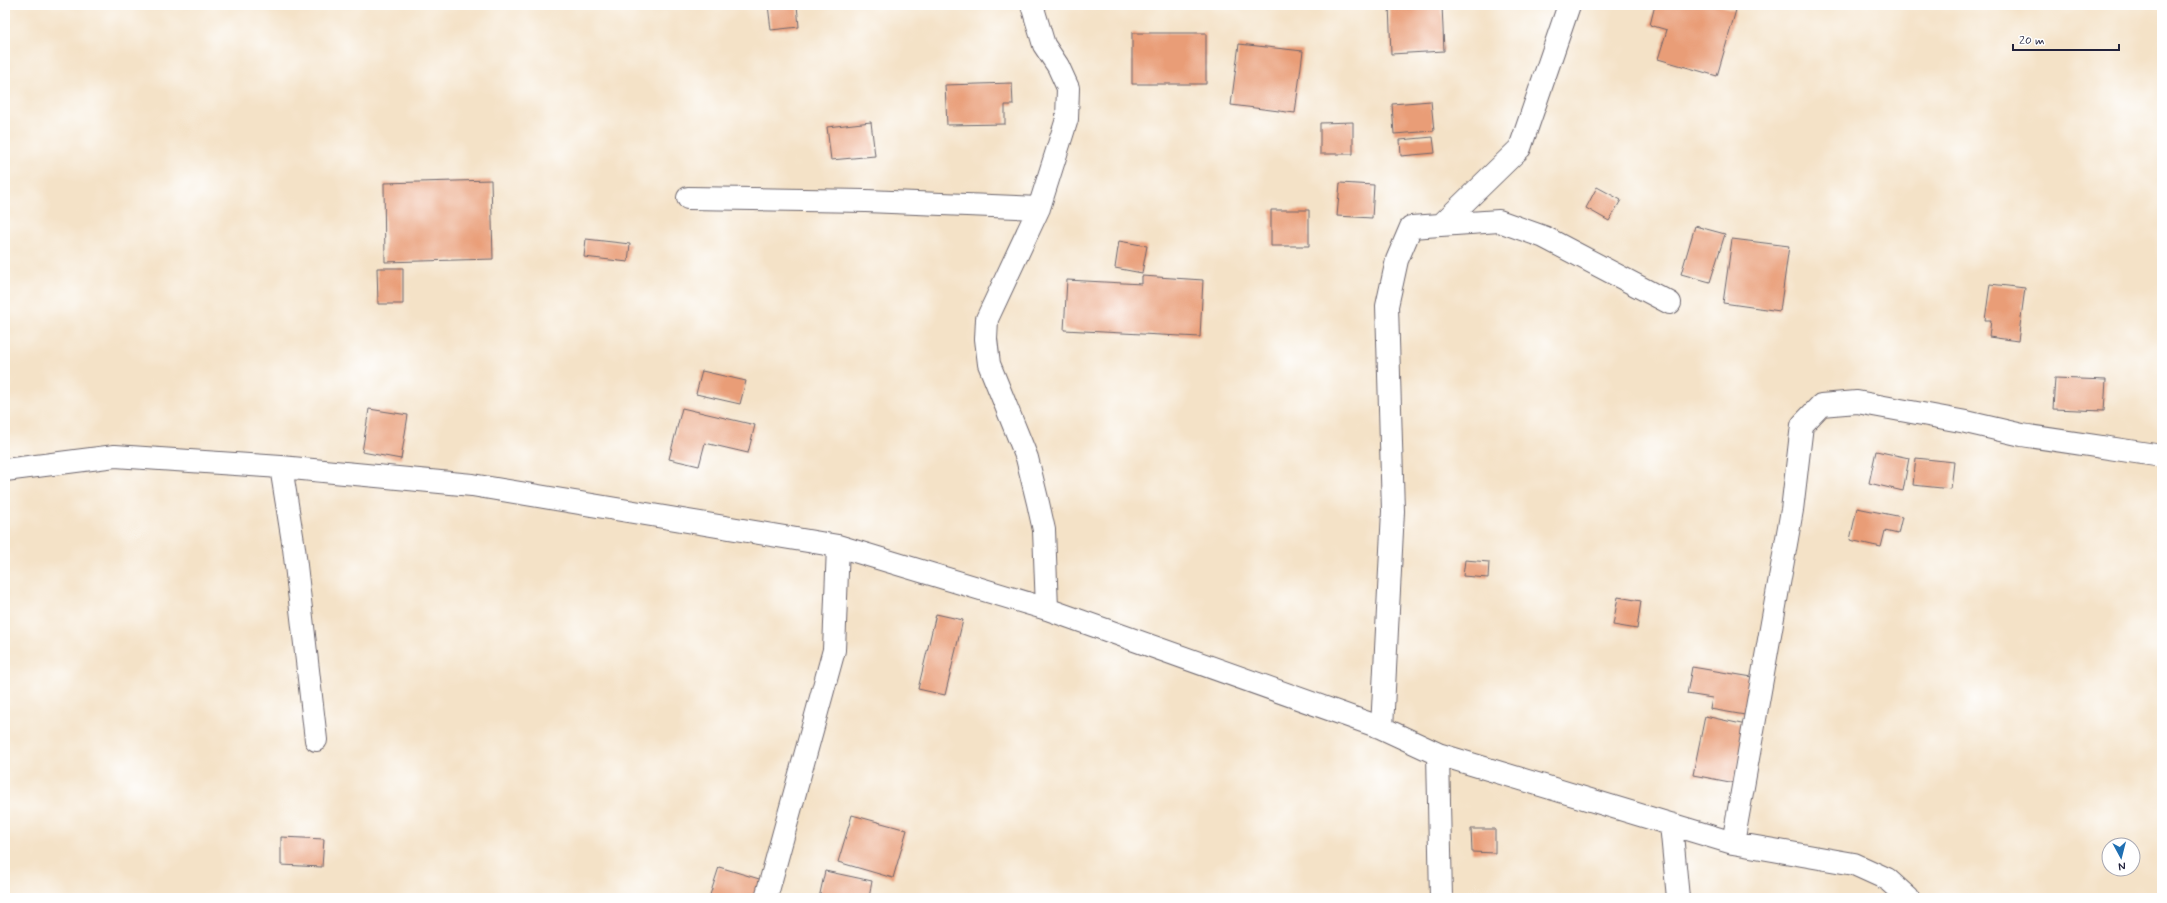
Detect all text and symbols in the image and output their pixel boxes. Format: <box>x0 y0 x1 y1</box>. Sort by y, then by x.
scale bar <box>2013 26 2119 52</box>
text: 20 m <box>2019 33 2045 49</box>
north arrow <box>2101 837 2141 877</box>
text: N <box>2118 859 2127 873</box>

